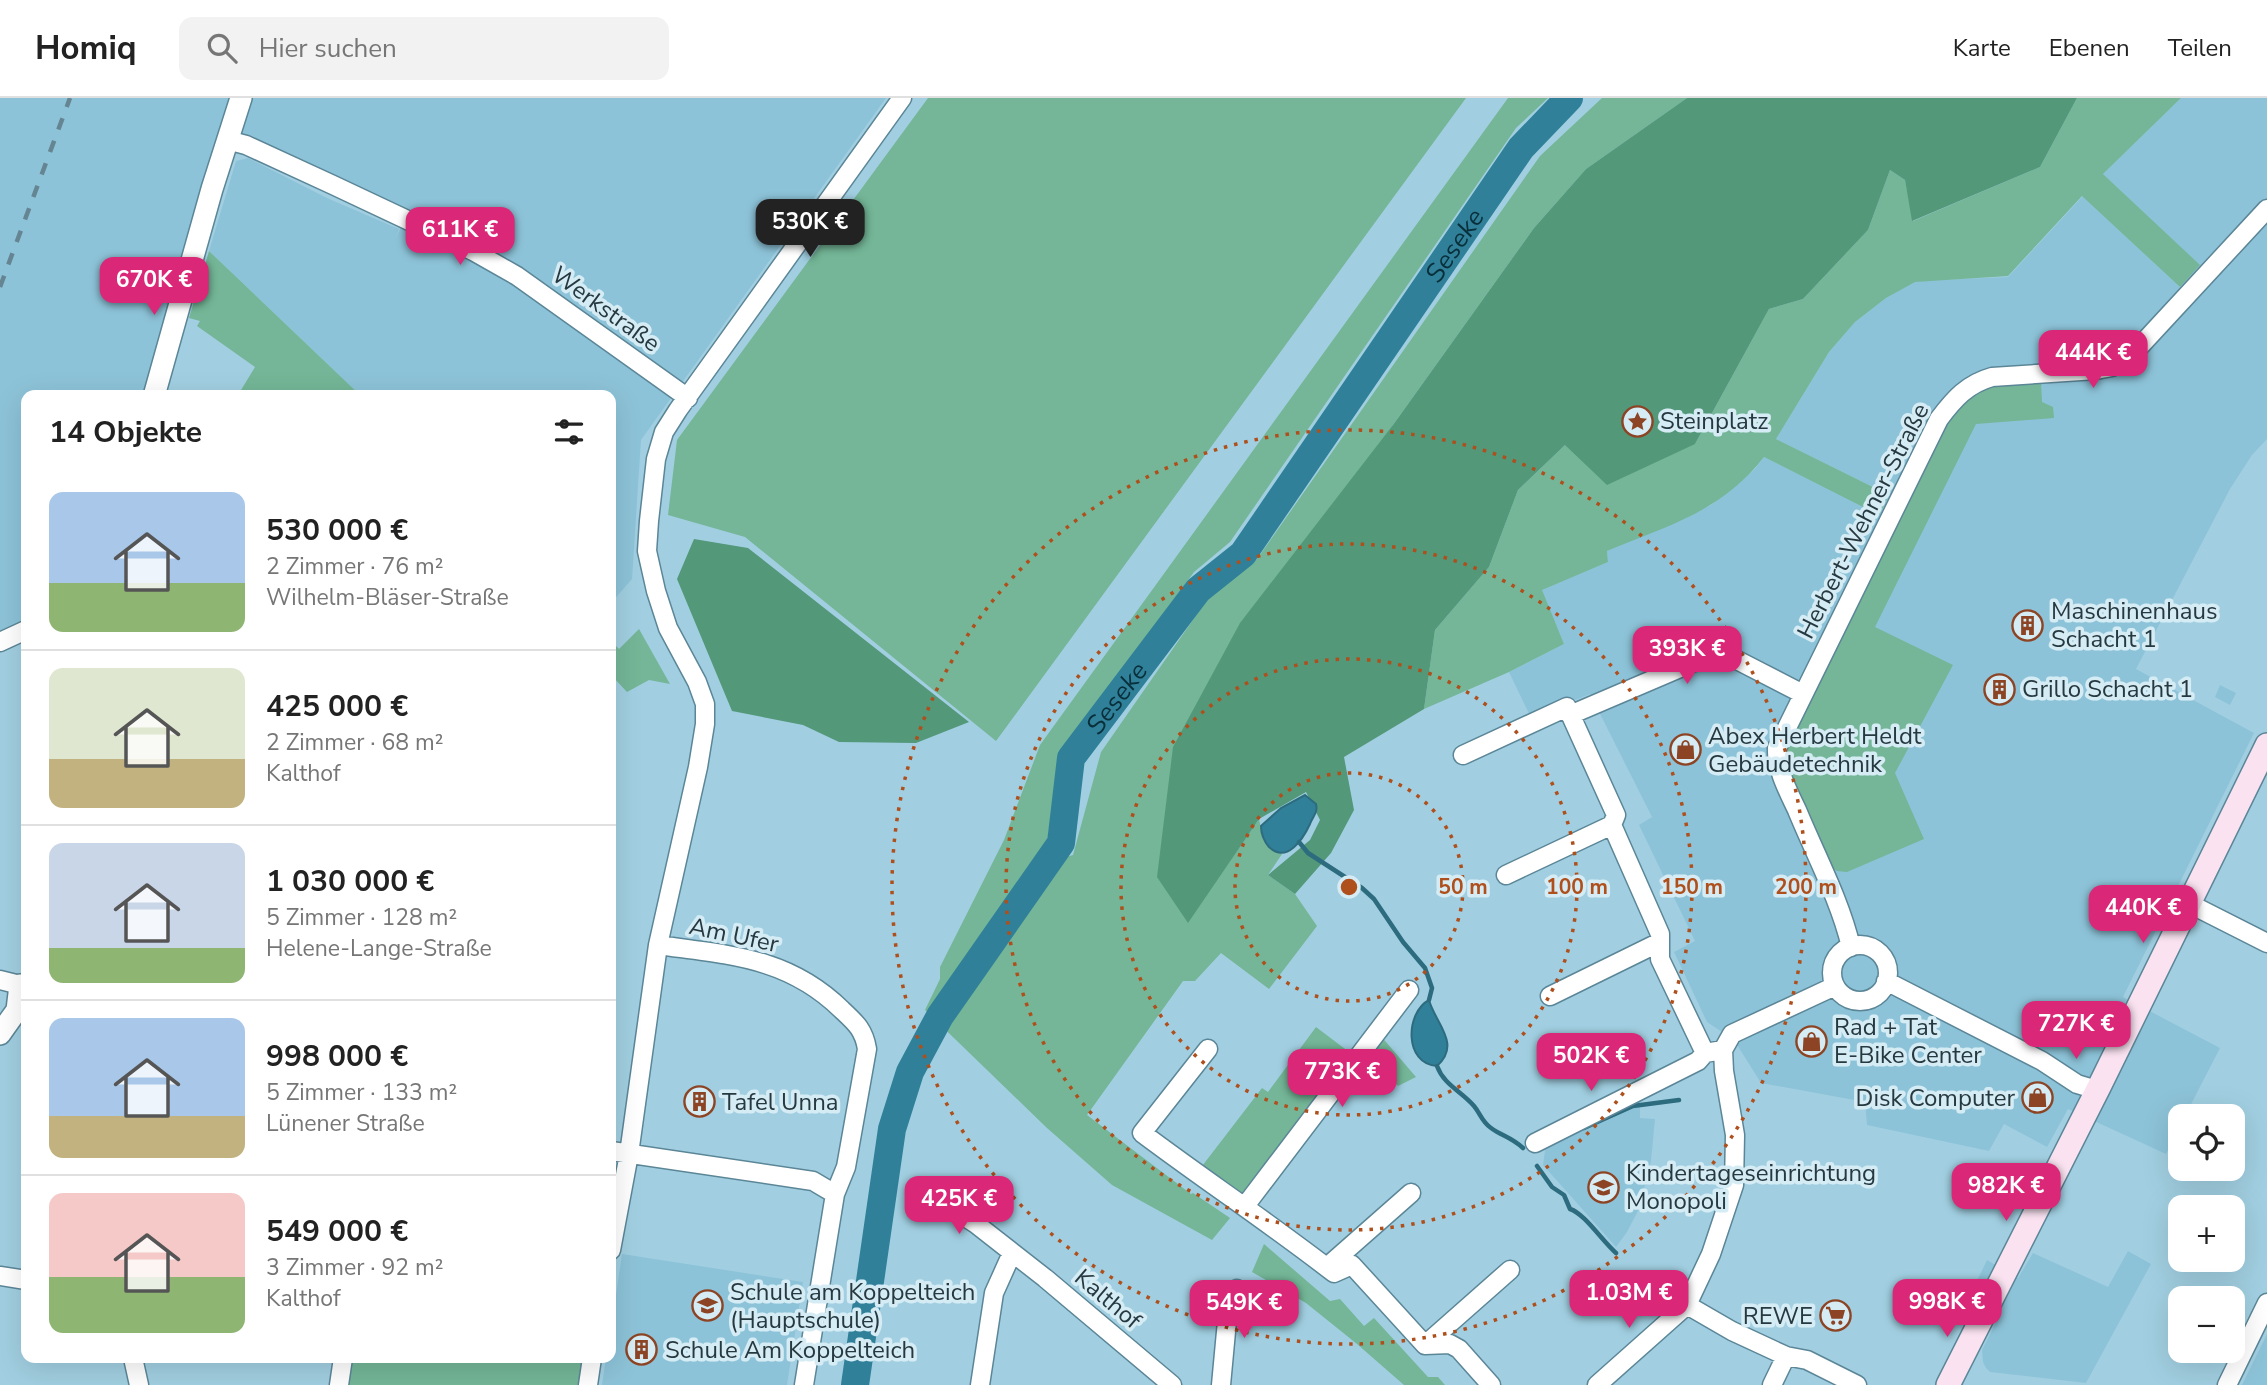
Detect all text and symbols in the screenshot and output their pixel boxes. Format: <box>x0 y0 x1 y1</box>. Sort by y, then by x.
search box <box>179 17 669 80</box>
text: Homiq <box>35 26 137 71</box>
icon: search <box>203 29 241 67</box>
text: Hier suchen <box>259 31 397 66</box>
text: Karte <box>1953 32 2011 64</box>
text: Ebenen <box>2049 32 2130 64</box>
text: Teilen <box>2168 32 2232 64</box>
pin: 530K € <box>753 200 867 259</box>
water label: Seseke <box>1417 201 1492 289</box>
text: 530K € <box>772 206 848 237</box>
pin: 611K € <box>403 208 517 267</box>
text: 611K € <box>422 214 498 245</box>
pin: 670K € <box>97 258 211 317</box>
street label: Werkstraße <box>545 259 667 359</box>
text: 670K € <box>116 264 192 295</box>
pin: 444K € <box>2036 330 2150 390</box>
text: 444K € <box>2055 337 2131 368</box>
street label: Herbert-Wehner-Straße <box>1790 398 1936 644</box>
place icon: Steinplatz <box>1620 404 1654 438</box>
place label: Steinplatz <box>1660 405 1768 437</box>
text: 14 Objekte <box>49 412 202 453</box>
icon: filters <box>550 413 588 451</box>
text: 530 000 € <box>266 510 408 551</box>
icon: home <box>105 520 189 604</box>
text: 2 Zimmer · 76 m² <box>266 551 443 582</box>
text: Wilhelm-Bläser-Straße <box>266 582 509 613</box>
place label: Maschinenhaus Schacht 1 <box>2051 595 2218 655</box>
building icon: Maschinenhaus Schacht 1 <box>2011 608 2045 642</box>
pin: 393K € <box>1630 626 1744 686</box>
text: 393K € <box>1649 633 1725 664</box>
water label: Seseke <box>1078 654 1155 741</box>
building icon: Grillo Schacht 1 <box>1982 672 2016 706</box>
place label: Grillo Schacht 1 <box>2022 673 2193 705</box>
text: 425 000 € <box>266 686 408 727</box>
icon: home <box>105 696 189 780</box>
place label: Abex Herbert Heldt Gebäudetechnik <box>1708 720 1922 780</box>
text: 2 Zimmer · 68 m² <box>266 727 443 758</box>
shop icon: Abex Herbert Heldt Gebäudetechnik <box>1668 733 1702 767</box>
text: Kalthof <box>266 758 341 789</box>
text: 1 030 000 € <box>266 861 434 902</box>
icon: home <box>105 871 189 955</box>
text: 50 m <box>1438 873 1488 901</box>
text: 100 m <box>1546 873 1608 901</box>
text: 150 m <box>1661 873 1723 901</box>
text: 200 m <box>1775 873 1837 901</box>
centre of rings <box>1337 875 1361 899</box>
pin: 440K € <box>2086 886 2200 945</box>
text: 440K € <box>2105 892 2181 923</box>
text: 5 Zimmer · 128 m² <box>266 902 457 933</box>
street label: Am Ufer <box>686 910 782 960</box>
text: Helene-Lange-Straße <box>266 933 492 964</box>
pin: 727K € <box>2019 1002 2133 1061</box>
text: 727K € <box>2038 1008 2114 1039</box>
place label: Rad + Tat E-Bike Center <box>1834 1011 1982 1071</box>
shop icon: Rad + Tat E-Bike Center <box>1794 1024 1828 1058</box>
pin: 502K € <box>1534 1034 1648 1093</box>
text: 998 000 € <box>266 1036 408 1077</box>
text: 502K € <box>1553 1040 1629 1071</box>
icon: home <box>105 1046 189 1130</box>
pin: 773K € <box>1285 1049 1399 1109</box>
text: 773K € <box>1304 1056 1380 1087</box>
text: 5 Zimmer · 133 m² <box>266 1077 457 1108</box>
shop icon: Disk Computer <box>2021 1081 2055 1115</box>
place label: Disk Computer <box>1856 1082 2015 1114</box>
building icon: Tafel Unna <box>682 1085 716 1119</box>
place label: Tafel Unna <box>722 1086 838 1118</box>
map controls <box>2168 1104 2245 1363</box>
button: locate <box>2168 1104 2245 1181</box>
text: Lünener Straße <box>266 1108 425 1139</box>
place label: Kindertageseinrichtung Monopoli <box>1626 1157 1876 1217</box>
pin: 982K € <box>1949 1164 2063 1223</box>
school or university icon: Kindertageseinrichtung Monopoli <box>1586 1170 1620 1204</box>
text: 982K € <box>1968 1170 2044 1201</box>
pin: 425K € <box>902 1176 1016 1236</box>
text: 425K € <box>921 1183 997 1214</box>
button: + <box>2168 1195 2245 1272</box>
text: 549 000 € <box>266 1211 408 1252</box>
icon: home <box>105 1221 189 1305</box>
text: 3 Zimmer · 92 m² <box>266 1252 443 1283</box>
street label: Kalthof <box>1068 1262 1149 1337</box>
pin: 1.03M € <box>1564 1270 1694 1330</box>
place label: Schule am Koppelteich (Hauptschule) <box>730 1276 975 1336</box>
text: 1.03M € <box>1585 1277 1673 1308</box>
pin: 549K € <box>1187 1280 1301 1340</box>
pin: 998K € <box>1890 1280 2004 1339</box>
text: Kalthof <box>266 1283 341 1314</box>
text: 998K € <box>1909 1286 1985 1317</box>
button: − <box>2168 1286 2245 1363</box>
text: 549K € <box>1206 1287 1282 1318</box>
school or university icon: Schule am Koppelteich (Hauptschule) <box>690 1289 724 1323</box>
supermarket icon: REWE <box>1819 1299 1853 1333</box>
place label: REWE <box>1743 1300 1813 1332</box>
building icon: Schule Am Koppelteich <box>625 1333 659 1367</box>
place label: Schule Am Koppelteich <box>665 1334 915 1366</box>

